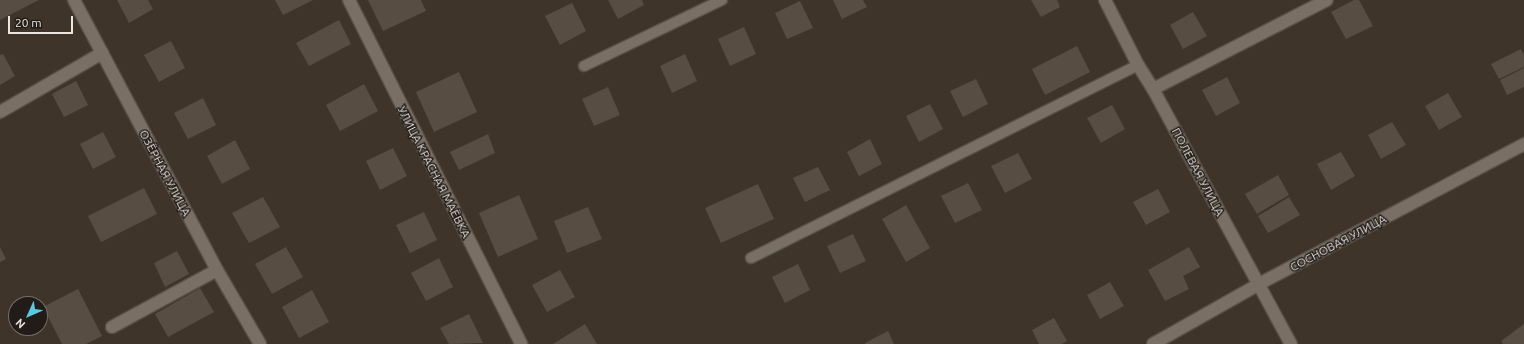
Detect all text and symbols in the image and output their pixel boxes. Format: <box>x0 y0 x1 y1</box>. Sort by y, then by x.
scale bar <box>10 8 75 34</box>
text: 20 m <box>15 16 42 29</box>
street label: УЛИЦА КРАСНАЯ МАЁВКА <box>394 104 474 240</box>
street label: ПОЛЕВАЯ УЛИЦА <box>1169 125 1227 219</box>
street label: ОЗЁРНАЯ УЛИЦА <box>136 127 194 219</box>
street label: СОСНОВАЯ УЛИЦА <box>1287 212 1389 274</box>
north arrow <box>8 296 48 336</box>
text: N <box>13 317 27 331</box>

